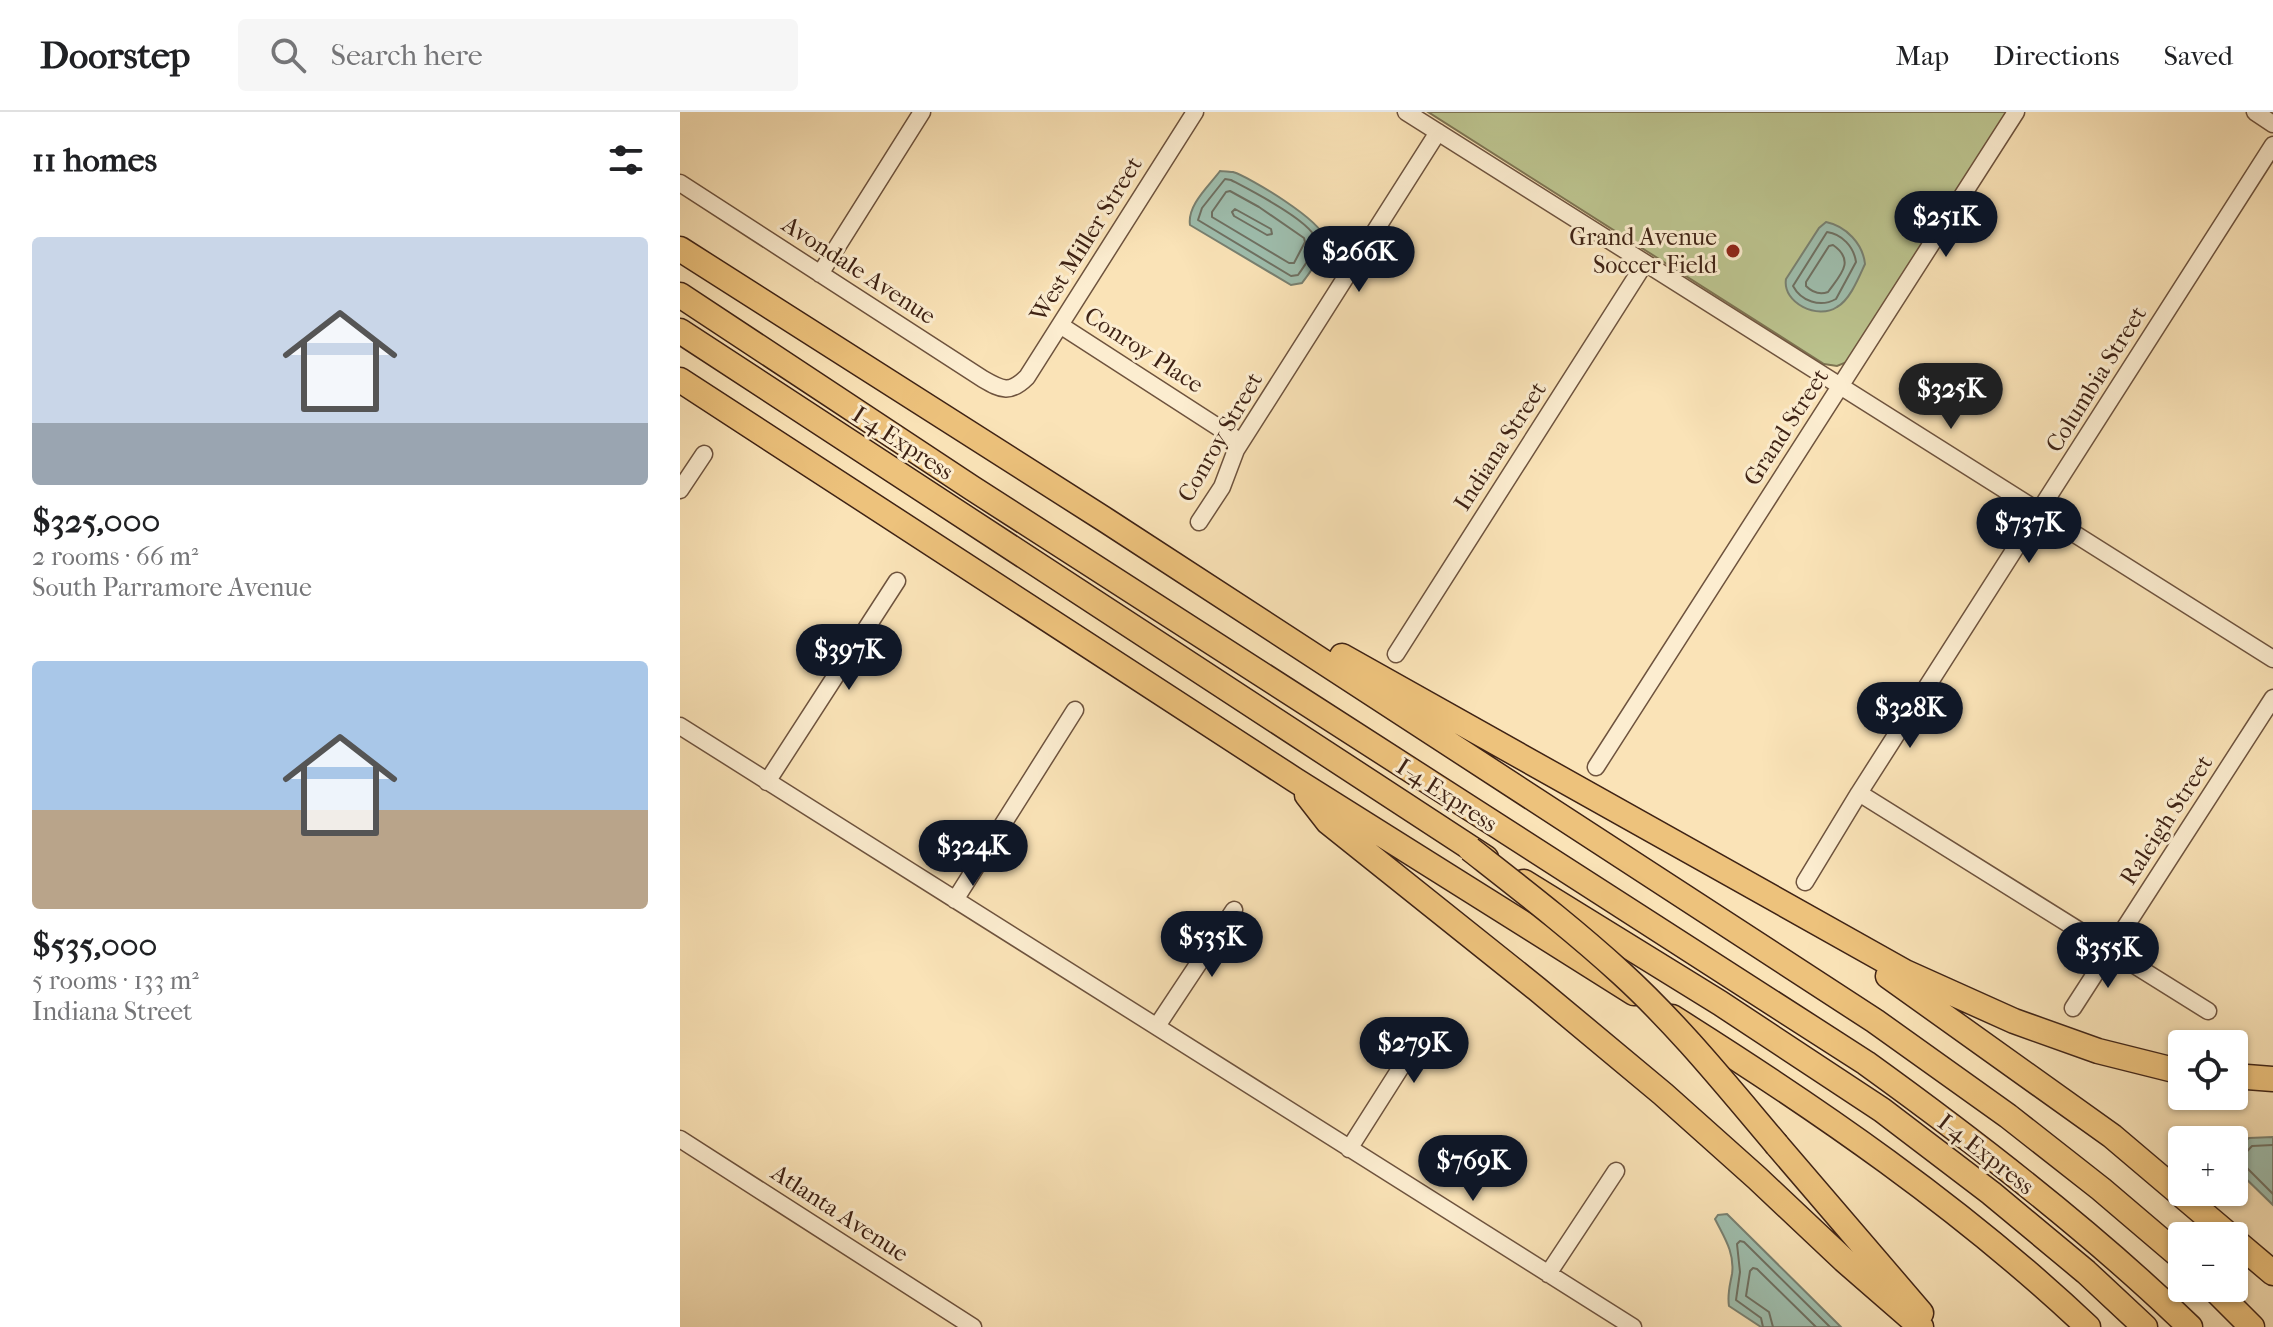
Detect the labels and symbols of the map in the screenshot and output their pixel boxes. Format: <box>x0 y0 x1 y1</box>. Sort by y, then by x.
street label: West Miller Street <box>1023 151 1148 327</box>
pin: $251K <box>1890 191 2002 259</box>
street label: Avondale Avenue <box>776 209 941 330</box>
place label: Grand Avenue Soccer Field <box>1569 223 1718 279</box>
pin: $266K <box>1303 226 1415 294</box>
marker: Grand Avenue Soccer Field <box>1724 242 1742 260</box>
street label: Columbia Street <box>2040 300 2152 457</box>
street label: Conroy Place <box>1079 301 1209 399</box>
street label: Grand Street <box>1738 363 1834 491</box>
pin: $325K <box>1895 363 2007 431</box>
street label: Conroy Street <box>1172 367 1269 507</box>
street label: Indiana Street <box>1448 376 1552 516</box>
street label: I-4 Express <box>847 400 959 486</box>
pin: $737K <box>1973 497 2085 565</box>
pin: $397K <box>793 624 905 692</box>
pin: $328K <box>1854 682 1966 750</box>
street label: Raleigh Street <box>2114 750 2219 890</box>
street label: I-4 Express <box>1391 752 1503 838</box>
pin: $324K <box>917 820 1029 888</box>
pin: $535K <box>1156 911 1268 979</box>
pin: $355K <box>2052 922 2164 990</box>
pin: $279K <box>1358 1017 1470 1085</box>
street label: I-4 Express <box>1932 1108 2040 1200</box>
pin: $769K <box>1417 1135 1529 1203</box>
street label: Atlanta Avenue <box>765 1158 914 1268</box>

